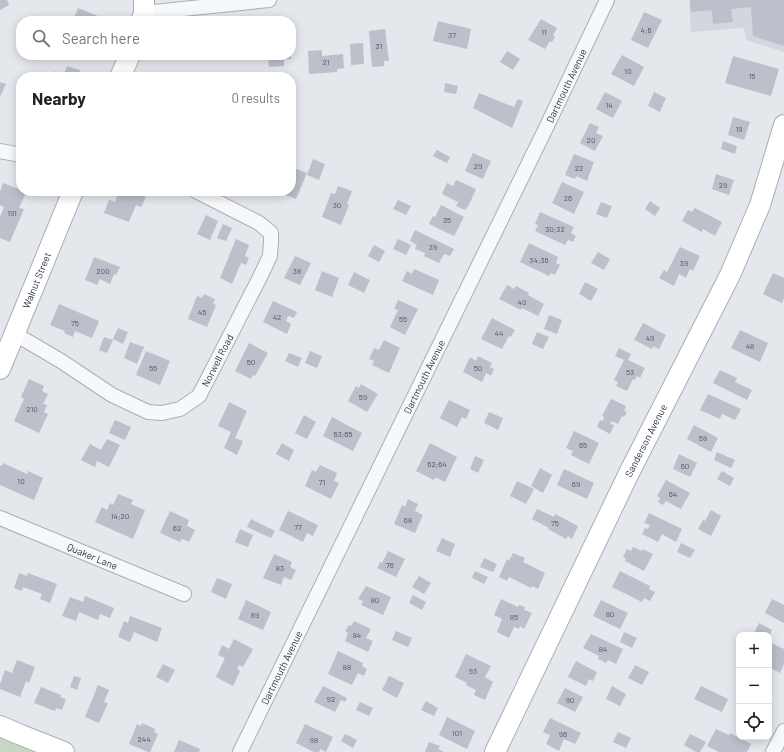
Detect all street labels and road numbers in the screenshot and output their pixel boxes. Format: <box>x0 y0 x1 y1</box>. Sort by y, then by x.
street label: Dartmouth Avenue <box>543 47 589 124</box>
street label: Walnut Street <box>20 250 53 310</box>
street label: Norwell Road <box>199 332 236 389</box>
street label: Dartmouth Avenue <box>401 338 447 416</box>
street label: Sanderson Avenue <box>622 402 669 479</box>
street label: Quaker Lane <box>65 540 119 572</box>
street label: Dartmouth Avenue <box>258 629 305 706</box>

